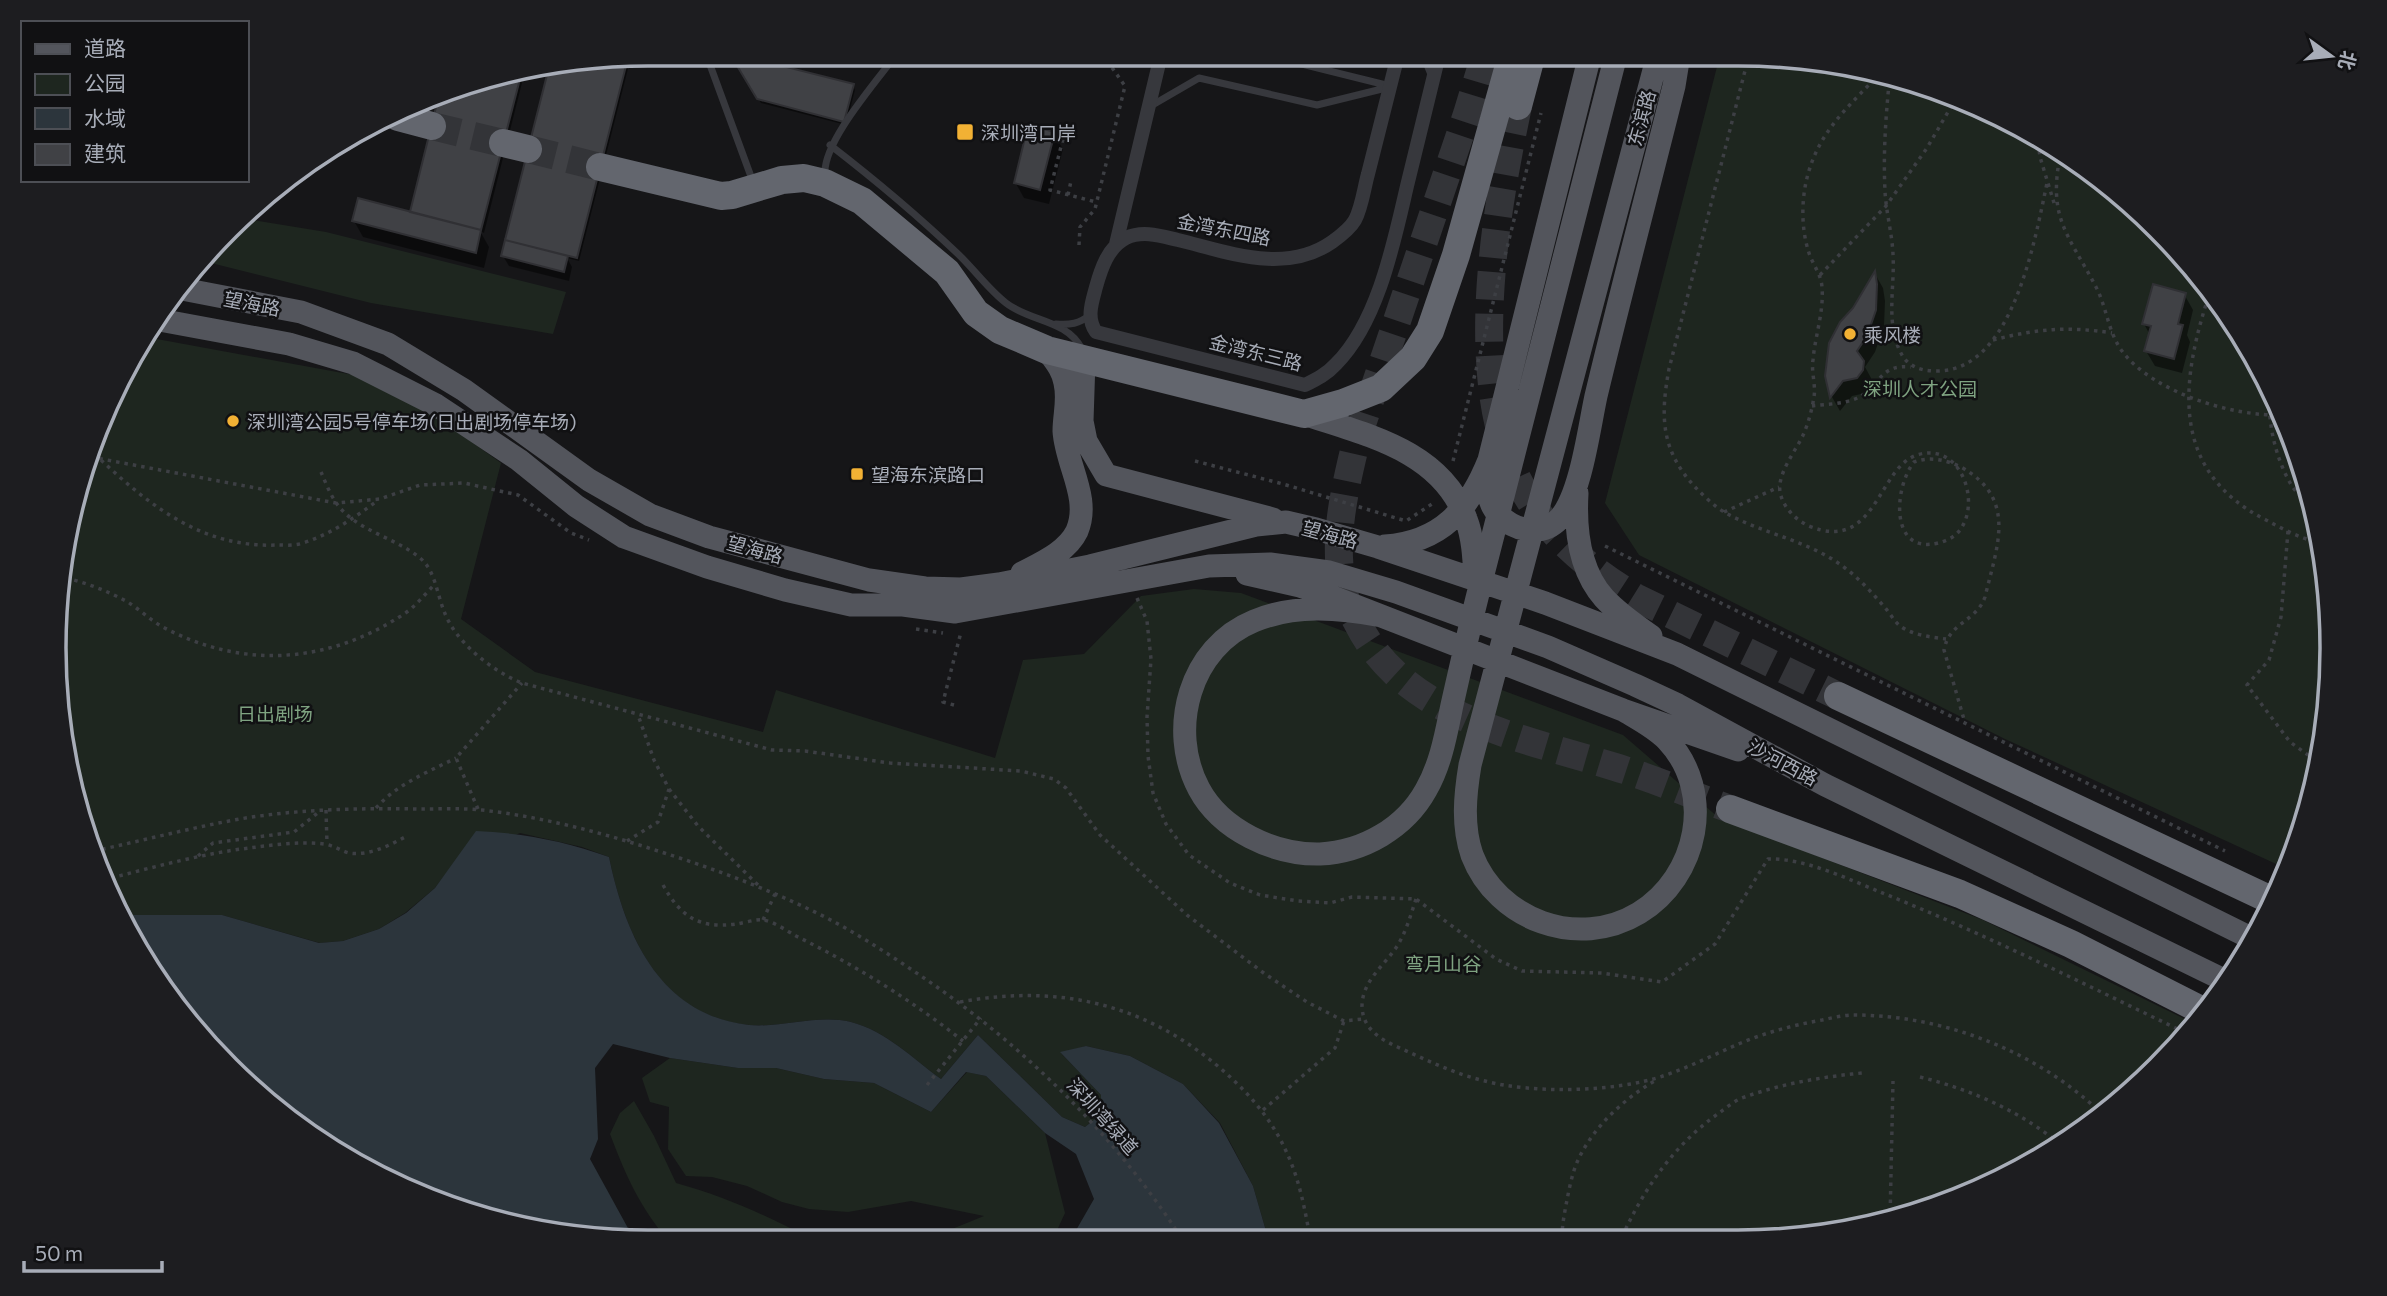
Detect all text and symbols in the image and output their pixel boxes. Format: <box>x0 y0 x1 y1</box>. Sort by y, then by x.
legend <box>21 21 248 182</box>
north arrow <box>2296 21 2366 91</box>
text: 道路 <box>84 35 126 60</box>
text: 北 <box>2334 48 2361 73</box>
text: 公园 <box>84 70 126 95</box>
street label: 东滨路 <box>1623 87 1659 149</box>
text: 水域 <box>84 105 126 130</box>
place label: 深圳湾口岸 <box>981 121 1076 144</box>
marker: 深圳湾口岸 <box>955 122 975 142</box>
text: 建筑 <box>84 140 126 165</box>
street label: 金湾东四路 <box>1175 209 1273 249</box>
street label: 望海路 <box>222 286 282 320</box>
place label: 乘风楼 <box>1864 323 1921 346</box>
marker: 乘风楼 <box>1842 326 1858 342</box>
street label: 金湾东三路 <box>1207 329 1305 375</box>
park label: 深圳人才公园 <box>1863 377 1977 400</box>
place label: 深圳湾公园5号停车场(日出剧场停车场) <box>247 410 577 433</box>
marker: 深圳湾公园5号停车场(日出剧场停车场) <box>225 413 241 429</box>
place label: 望海东滨路口 <box>871 463 985 486</box>
marker: 望海东滨路口 <box>849 466 865 482</box>
street label: 望海路 <box>1299 516 1361 552</box>
street label: 望海路 <box>724 531 786 567</box>
park label: 日出剧场 <box>237 702 313 725</box>
street label: 沙河西路 <box>1744 734 1822 790</box>
park label: 弯月山谷 <box>1405 952 1481 975</box>
street label: 深圳湾绿道 <box>1063 1073 1143 1159</box>
scale bar <box>24 1230 163 1274</box>
text: 50 m <box>35 1240 83 1265</box>

